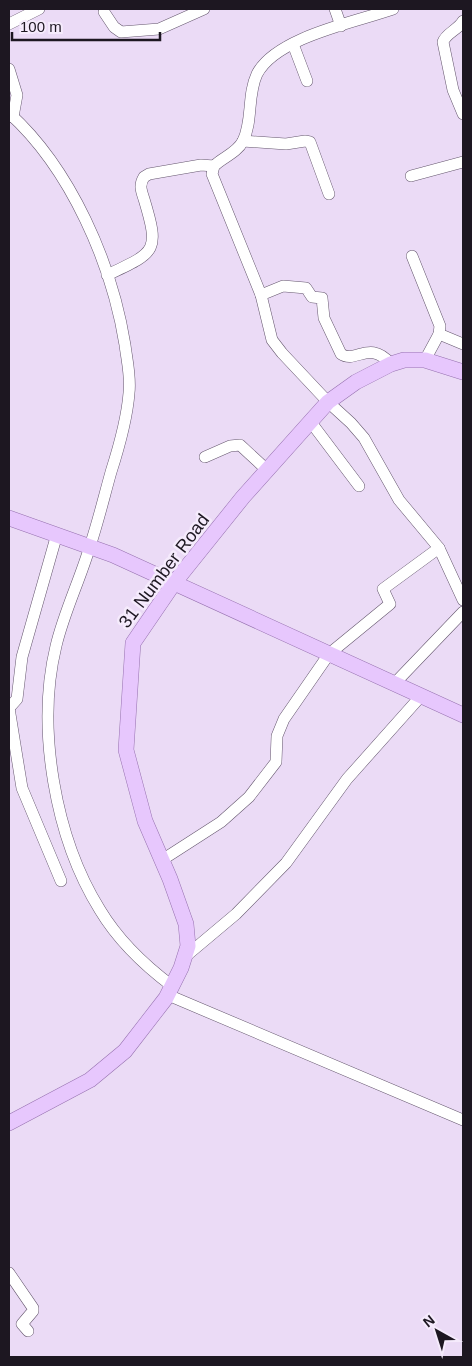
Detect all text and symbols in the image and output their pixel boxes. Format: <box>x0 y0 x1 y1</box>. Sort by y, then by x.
scale bar <box>12 10 160 42</box>
text: 100 m <box>20 18 62 35</box>
street label: 31 Number Road <box>115 510 213 632</box>
north arrow <box>412 1306 462 1356</box>
text: N <box>420 1311 438 1330</box>

